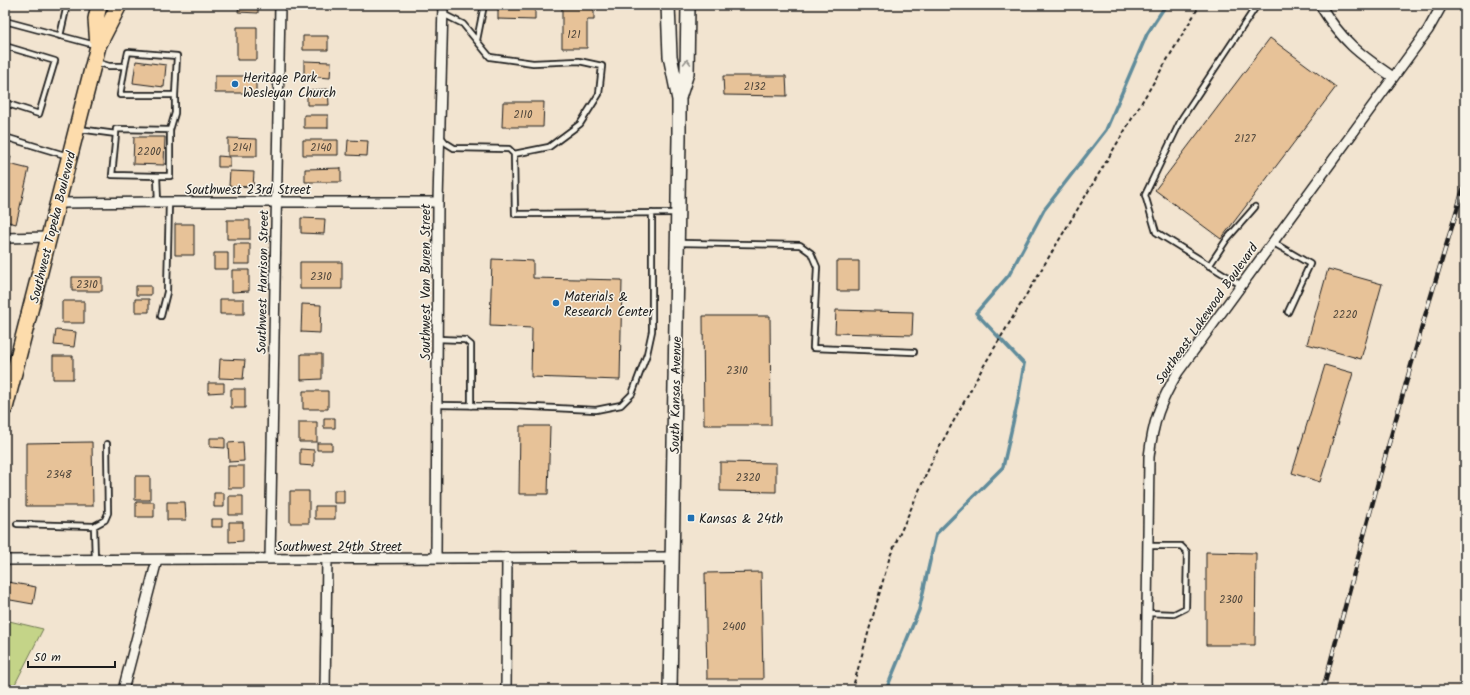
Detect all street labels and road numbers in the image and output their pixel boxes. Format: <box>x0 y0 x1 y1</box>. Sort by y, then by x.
street label: Southwest Topeka Boulevard <box>24 149 83 305</box>
street label: Southwest 23rd Street <box>185 180 312 201</box>
street label: Southwest Van Buren Street <box>416 203 437 360</box>
street label: Southwest Harrison Street <box>252 209 275 354</box>
street label: Southeast Lakewood Boulevard <box>1150 239 1264 389</box>
street label: South Kansas Avenue <box>665 336 688 454</box>
street label: Southwest 24th Street <box>276 537 403 558</box>

